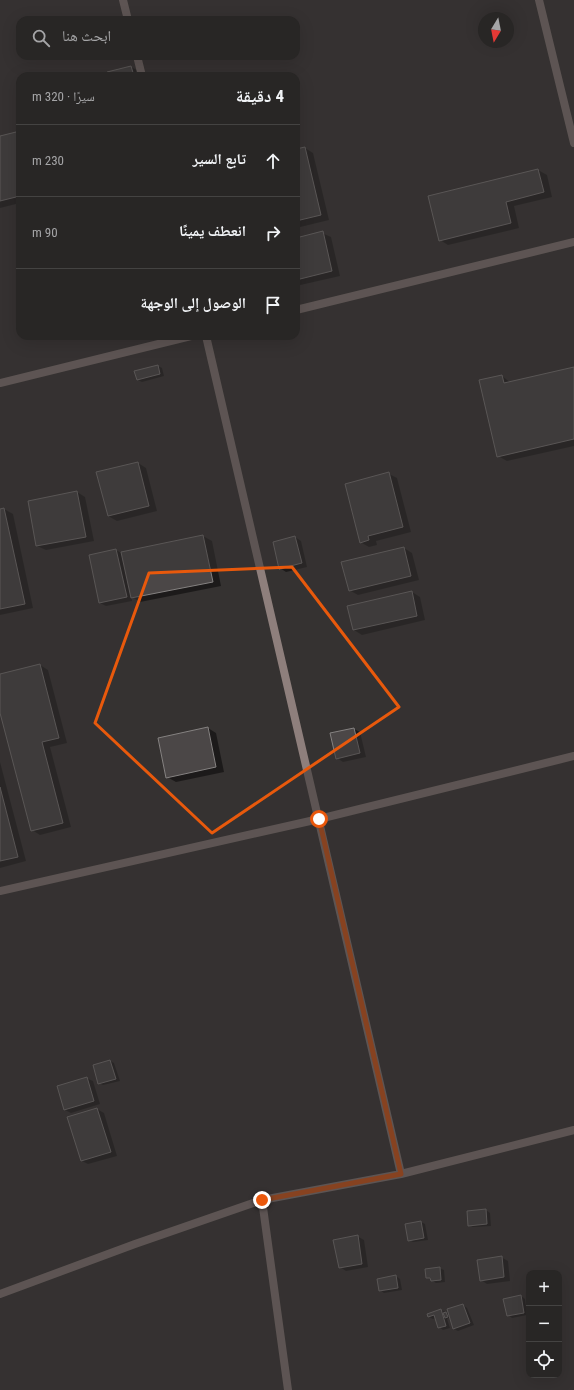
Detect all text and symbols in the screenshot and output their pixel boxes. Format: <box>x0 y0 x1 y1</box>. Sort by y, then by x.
north arrow <box>478 12 514 48</box>
search box <box>16 16 300 60</box>
icon: search <box>30 27 52 49</box>
text: ابحث هنا <box>62 27 111 45</box>
text: 4 دقيقة <box>236 86 284 106</box>
text: سيرًا · 320 m <box>32 89 95 104</box>
text: تابع السير <box>193 150 246 168</box>
icon: ahead <box>262 150 284 172</box>
text: 230 m <box>32 153 64 168</box>
text: انعطف يمينًا <box>179 222 246 240</box>
icon: right <box>262 222 284 244</box>
text: 90 m <box>32 225 58 240</box>
text: الوصول إلى الوجهة <box>140 294 246 312</box>
icon: arrive <box>262 294 284 316</box>
route start <box>310 810 328 828</box>
route end <box>253 1191 271 1209</box>
map controls <box>526 1270 562 1378</box>
button: + <box>526 1270 562 1306</box>
button: − <box>526 1306 562 1342</box>
button: locate <box>526 1342 562 1378</box>

